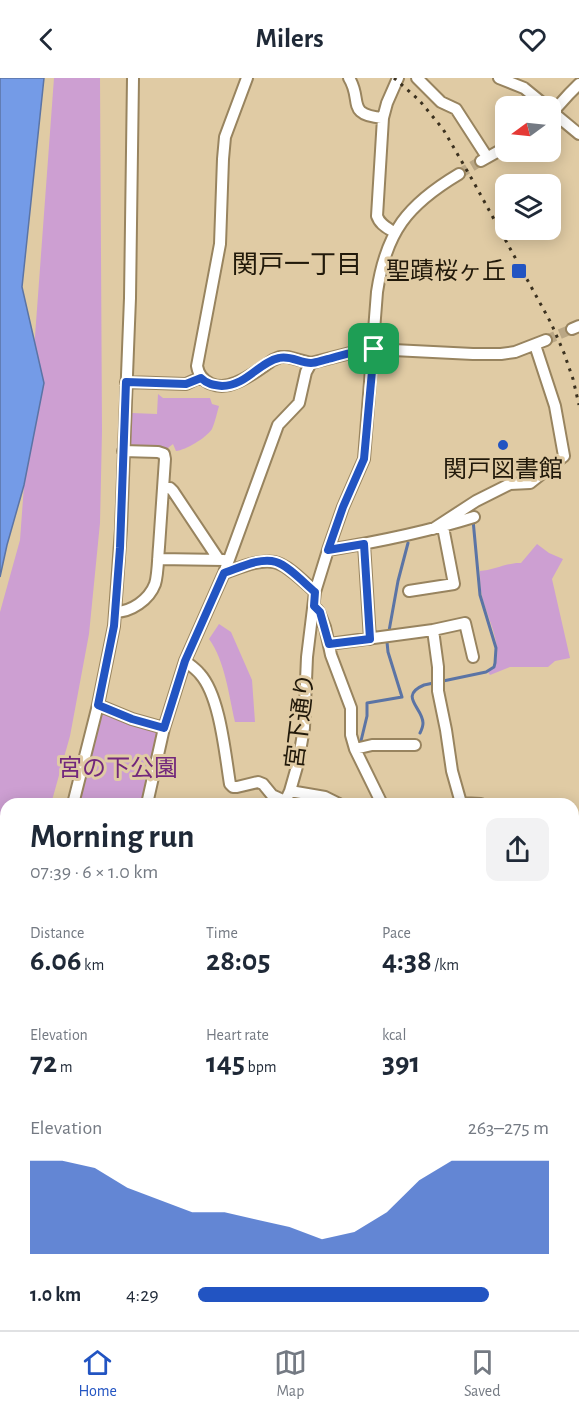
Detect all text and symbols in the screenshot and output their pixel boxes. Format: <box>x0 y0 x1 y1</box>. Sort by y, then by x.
icon: back <box>30 23 63 56</box>
icon: heart <box>516 23 549 56</box>
text: Milers <box>255 25 324 52</box>
north arrow <box>495 96 561 162</box>
map controls <box>495 96 561 240</box>
button: layers <box>495 174 561 240</box>
district label: 関戸一丁目 <box>232 252 362 278</box>
place label: 聖蹟桜ヶ丘 <box>386 258 506 284</box>
marker: 聖蹟桜ヶ丘 <box>510 262 528 280</box>
pin <box>348 323 399 374</box>
icon: arrive <box>357 332 390 365</box>
marker: 関戸図書館 <box>496 438 510 452</box>
place label: 関戸図書館 <box>443 456 563 482</box>
street label: 宮下通り <box>281 672 319 770</box>
park label: 宮の下公園 <box>58 755 178 781</box>
button: share <box>486 818 549 881</box>
text: Morning run <box>30 821 194 854</box>
text: 07:39 · 6 × 1.0 km <box>30 862 158 882</box>
text: Distance <box>30 925 84 941</box>
text: Time <box>206 925 238 941</box>
text: Pace <box>382 925 411 941</box>
text: 6.06 <box>30 946 81 976</box>
text: 28:05 <box>206 946 270 976</box>
text: 4:38 <box>382 946 432 976</box>
text: km <box>81 957 104 973</box>
text: /km <box>432 957 459 973</box>
text: Elevation <box>30 1027 88 1043</box>
text: Heart rate <box>206 1027 269 1043</box>
text: kcal <box>382 1027 406 1043</box>
text: 72 <box>30 1048 57 1078</box>
text: 145 <box>206 1048 245 1078</box>
text: 391 <box>382 1048 420 1078</box>
text: m <box>57 1059 73 1075</box>
text: bpm <box>245 1059 277 1075</box>
text: Elevation <box>30 1118 102 1138</box>
text: 263–275 m <box>468 1118 549 1138</box>
text: 1.0 km <box>30 1285 81 1305</box>
text: 4:29 <box>126 1285 159 1305</box>
tab: Home <box>78 1346 117 1401</box>
tab: Map <box>274 1346 307 1401</box>
tab: Saved <box>464 1346 501 1401</box>

